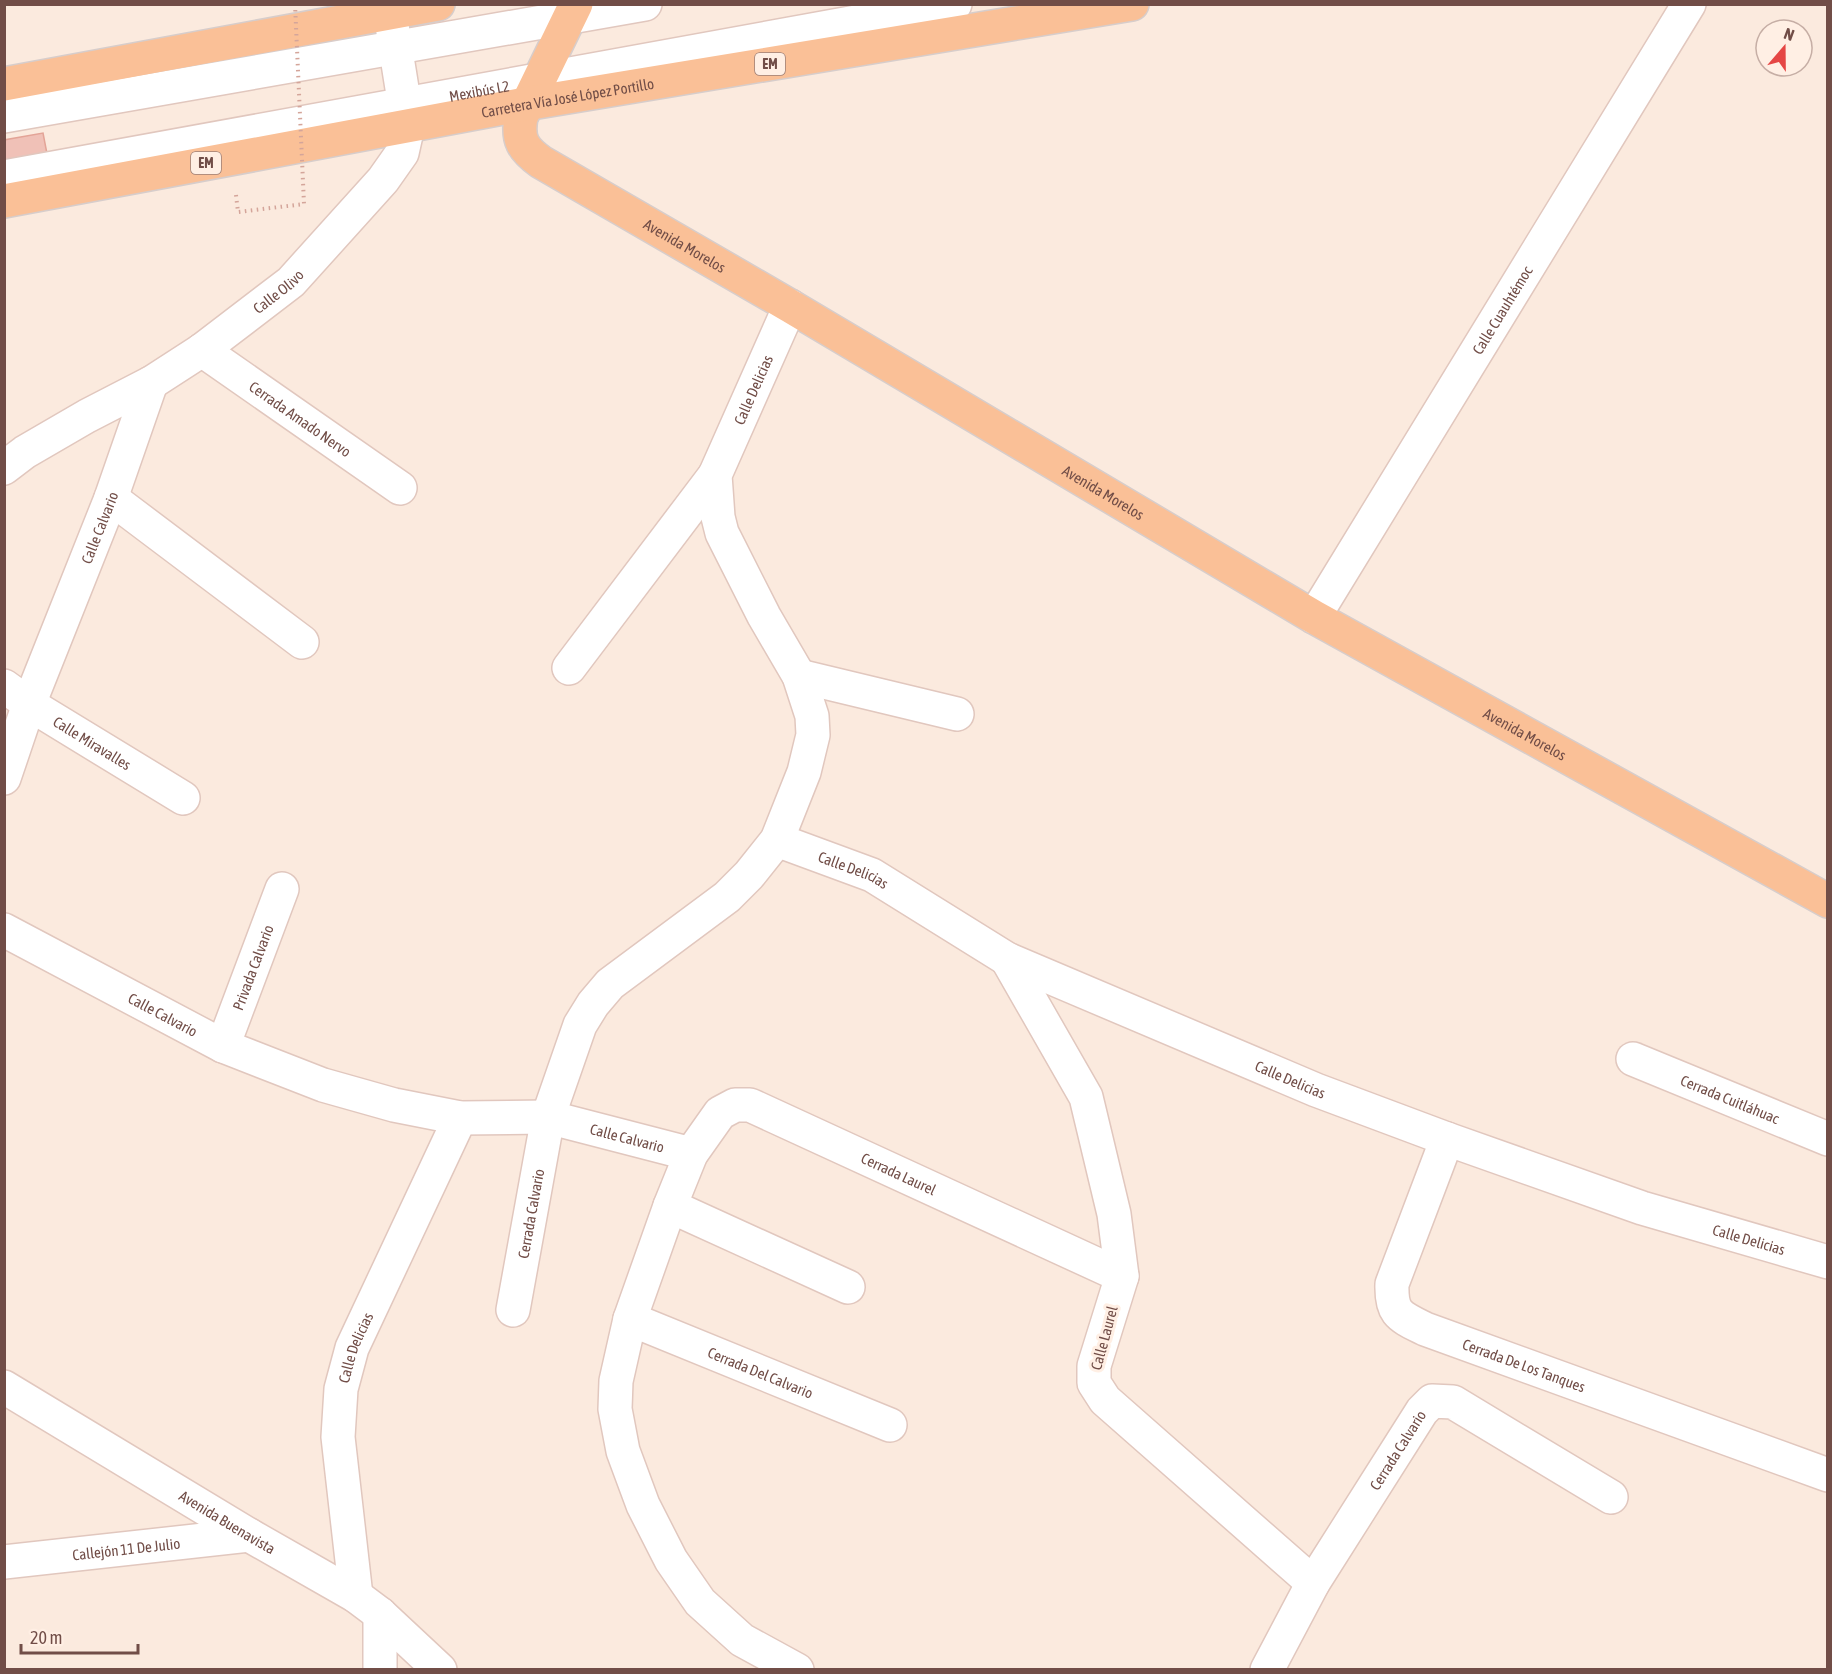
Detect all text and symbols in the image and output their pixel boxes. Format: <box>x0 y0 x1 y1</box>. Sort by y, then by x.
north arrow <box>1754 18 1814 78</box>
text: N <box>1782 24 1797 44</box>
road number: EM <box>755 53 785 75</box>
street label: Carretera Vía José López Portillo <box>480 74 655 120</box>
street label: Mexibús L2 <box>448 77 511 104</box>
road number: EM <box>191 152 221 174</box>
street label: Avenida Morelos <box>641 215 729 276</box>
street label: Calle Cuauhtémoc <box>1468 262 1536 357</box>
street label: Calle Olivo <box>250 266 307 317</box>
street label: Calle Delicias <box>730 352 776 427</box>
street label: Cerrada Amado Nervo <box>246 377 354 460</box>
street label: Avenida Morelos <box>1060 461 1147 523</box>
street label: Calle Calvario <box>77 489 121 566</box>
street label: Avenida Morelos <box>1481 704 1569 763</box>
street label: Calle Miravalles <box>50 712 134 773</box>
street label: Calle Delicias <box>816 848 892 892</box>
street label: Privada Calvario <box>229 922 276 1012</box>
street label: Calle Calvario <box>126 989 201 1040</box>
street label: Calle Delicias <box>1253 1057 1328 1101</box>
street label: Cerrada Cuitláhuac <box>1678 1071 1782 1127</box>
street label: Calle Calvario <box>588 1120 666 1155</box>
street label: Cerrada Laurel <box>859 1149 939 1198</box>
street label: Cerrada Calvario <box>514 1167 547 1260</box>
street label: Calle Delicias <box>1711 1221 1787 1258</box>
street label: Calle Laurel <box>1087 1304 1121 1372</box>
street label: Calle Delicias <box>335 1309 376 1385</box>
street label: Cerrada De Los Tanques <box>1460 1335 1588 1395</box>
street label: Cerrada Del Calvario <box>705 1343 816 1401</box>
street label: Cerrada Calvario <box>1366 1407 1429 1493</box>
street label: Avenida Buenavista <box>176 1487 279 1557</box>
street label: Callejón 11 De Julio <box>72 1534 181 1563</box>
scale bar <box>21 1617 138 1655</box>
text: 20 m <box>30 1627 62 1648</box>

